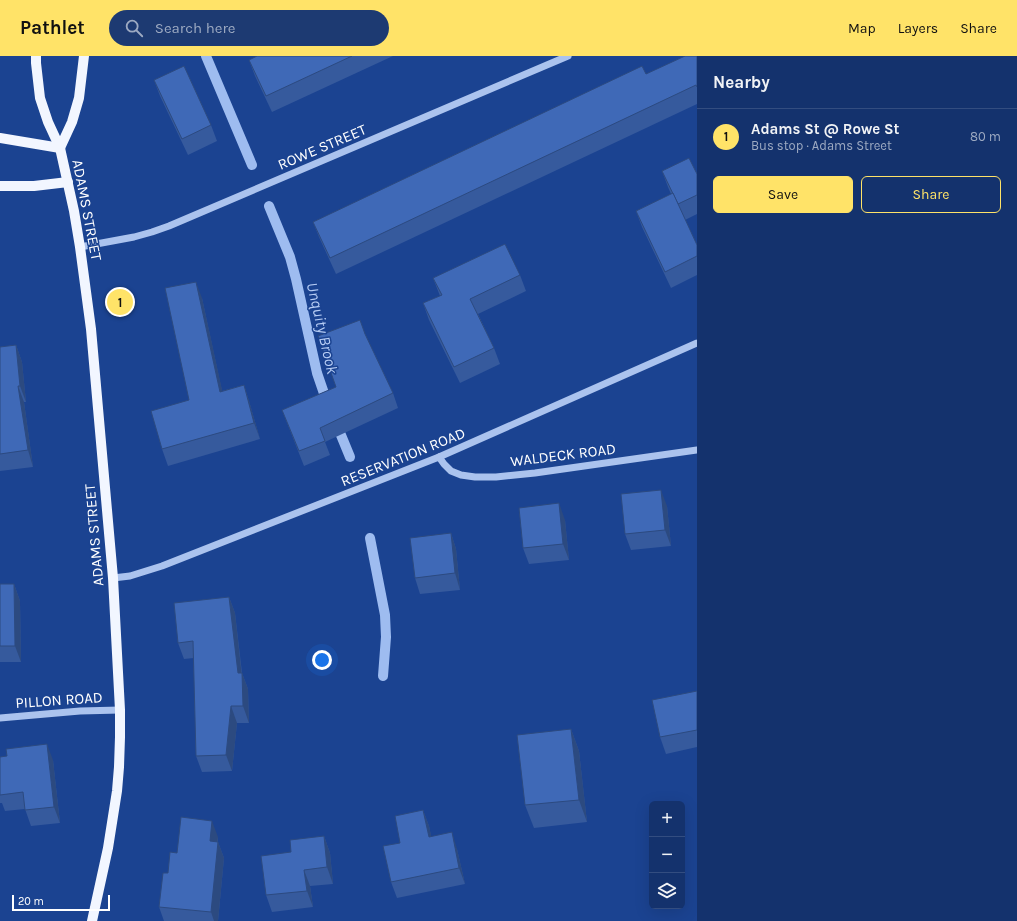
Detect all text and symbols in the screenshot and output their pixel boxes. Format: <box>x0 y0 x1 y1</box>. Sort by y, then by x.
search box <box>109 10 389 46</box>
text: Pathlet <box>20 17 85 39</box>
icon: search <box>123 17 145 39</box>
text: Search here <box>155 19 236 37</box>
text: Map <box>848 20 876 37</box>
text: Layers <box>898 20 938 37</box>
text: Share <box>960 20 997 37</box>
text: Nearby <box>713 72 770 92</box>
street label: ROWE STREET <box>275 120 369 174</box>
text: Adams St @ Rowe St <box>751 120 900 138</box>
text: 1 <box>724 129 728 144</box>
text: 80 m <box>970 129 1001 144</box>
text: Bus stop · Adams Street <box>751 138 892 153</box>
street label: ADAMS STREET <box>68 158 106 263</box>
button: Save <box>713 176 853 213</box>
button: Share <box>861 176 1001 213</box>
water label: Unquity Brook <box>303 280 342 377</box>
pin: 1 <box>107 287 133 317</box>
street label: RESERVATION ROAD <box>338 424 468 490</box>
street label: WALDECK ROAD <box>509 440 617 470</box>
street label: ADAMS STREET <box>81 483 107 587</box>
your location <box>312 650 332 670</box>
street label: PILLON ROAD <box>15 688 103 712</box>
map controls <box>649 801 685 909</box>
button: + <box>649 801 685 837</box>
button: − <box>649 837 685 873</box>
button: layers <box>649 873 685 909</box>
scale bar <box>12 893 110 912</box>
text: 20 m <box>18 895 44 908</box>

